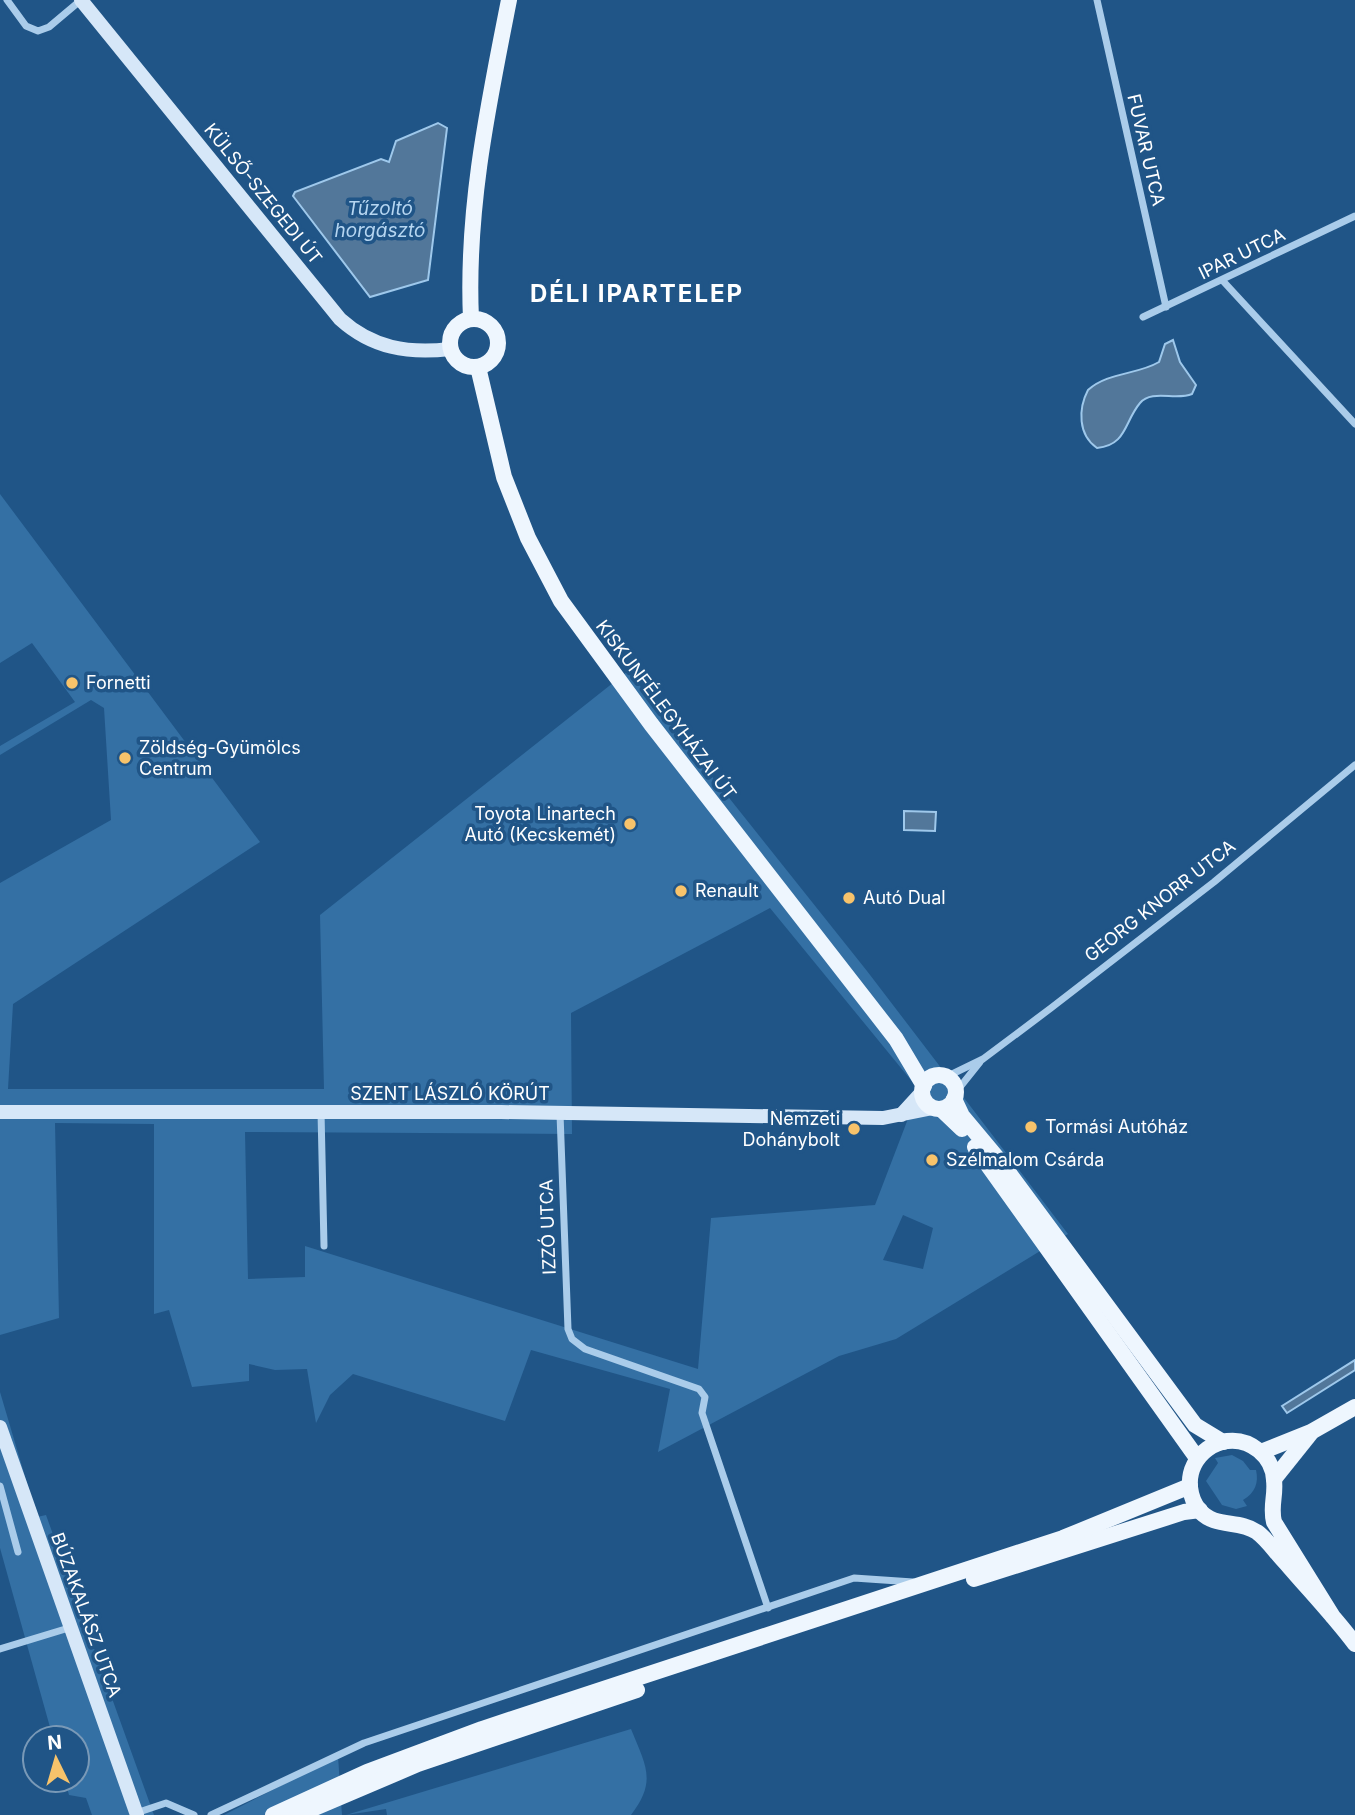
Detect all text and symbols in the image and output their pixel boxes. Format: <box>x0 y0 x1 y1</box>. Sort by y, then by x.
street label: FUVAR UTCA <box>1123 92 1170 208</box>
street label: KÜLSŐ-SZEGEDI ÚT <box>200 118 327 268</box>
water label: Tűzoltó horgásztó <box>335 197 425 242</box>
street label: IPAR UTCA <box>1195 224 1289 284</box>
district label: DÉLI IPARTELEP <box>530 279 744 308</box>
street label: KISKUNFÉLEGYHÁZAI ÚT <box>592 615 742 804</box>
place label: Fornetti <box>86 672 151 693</box>
marker: Fornetti <box>64 675 80 691</box>
place label: Zöldség-Gyümölcs Centrum <box>139 737 301 779</box>
marker: Zöldség-Gyümölcs Centrum <box>117 750 133 766</box>
place label: Toyota Linartech Autó (Kecskemét) <box>464 803 616 845</box>
marker: Toyota Linartech Autó (Kecskemét) <box>622 816 638 832</box>
street label: GEORG KNORR UTCA <box>1080 835 1239 966</box>
place label: Renault <box>695 880 759 901</box>
marker: Renault <box>673 883 689 899</box>
place label: Autó Dual <box>863 887 946 908</box>
marker: Autó Dual <box>841 890 857 906</box>
street label: SZENT LÁSZLÓ KÖRÚT <box>350 1082 550 1104</box>
place label: Nemzeti Dohánybolt <box>743 1108 840 1150</box>
place label: Tormási Autóház <box>1045 1116 1188 1137</box>
marker: Tormási Autóház <box>1023 1119 1039 1135</box>
marker: Nemzeti Dohánybolt <box>846 1121 862 1137</box>
place label: Szélmalom Csárda <box>946 1149 1104 1170</box>
marker: Szélmalom Csárda <box>924 1152 940 1168</box>
street label: IZZÓ UTCA <box>534 1179 560 1275</box>
street label: BÚZAKALÁSZ UTCA <box>47 1529 127 1700</box>
north arrow <box>21 1724 91 1794</box>
text: N <box>46 1730 63 1755</box>

